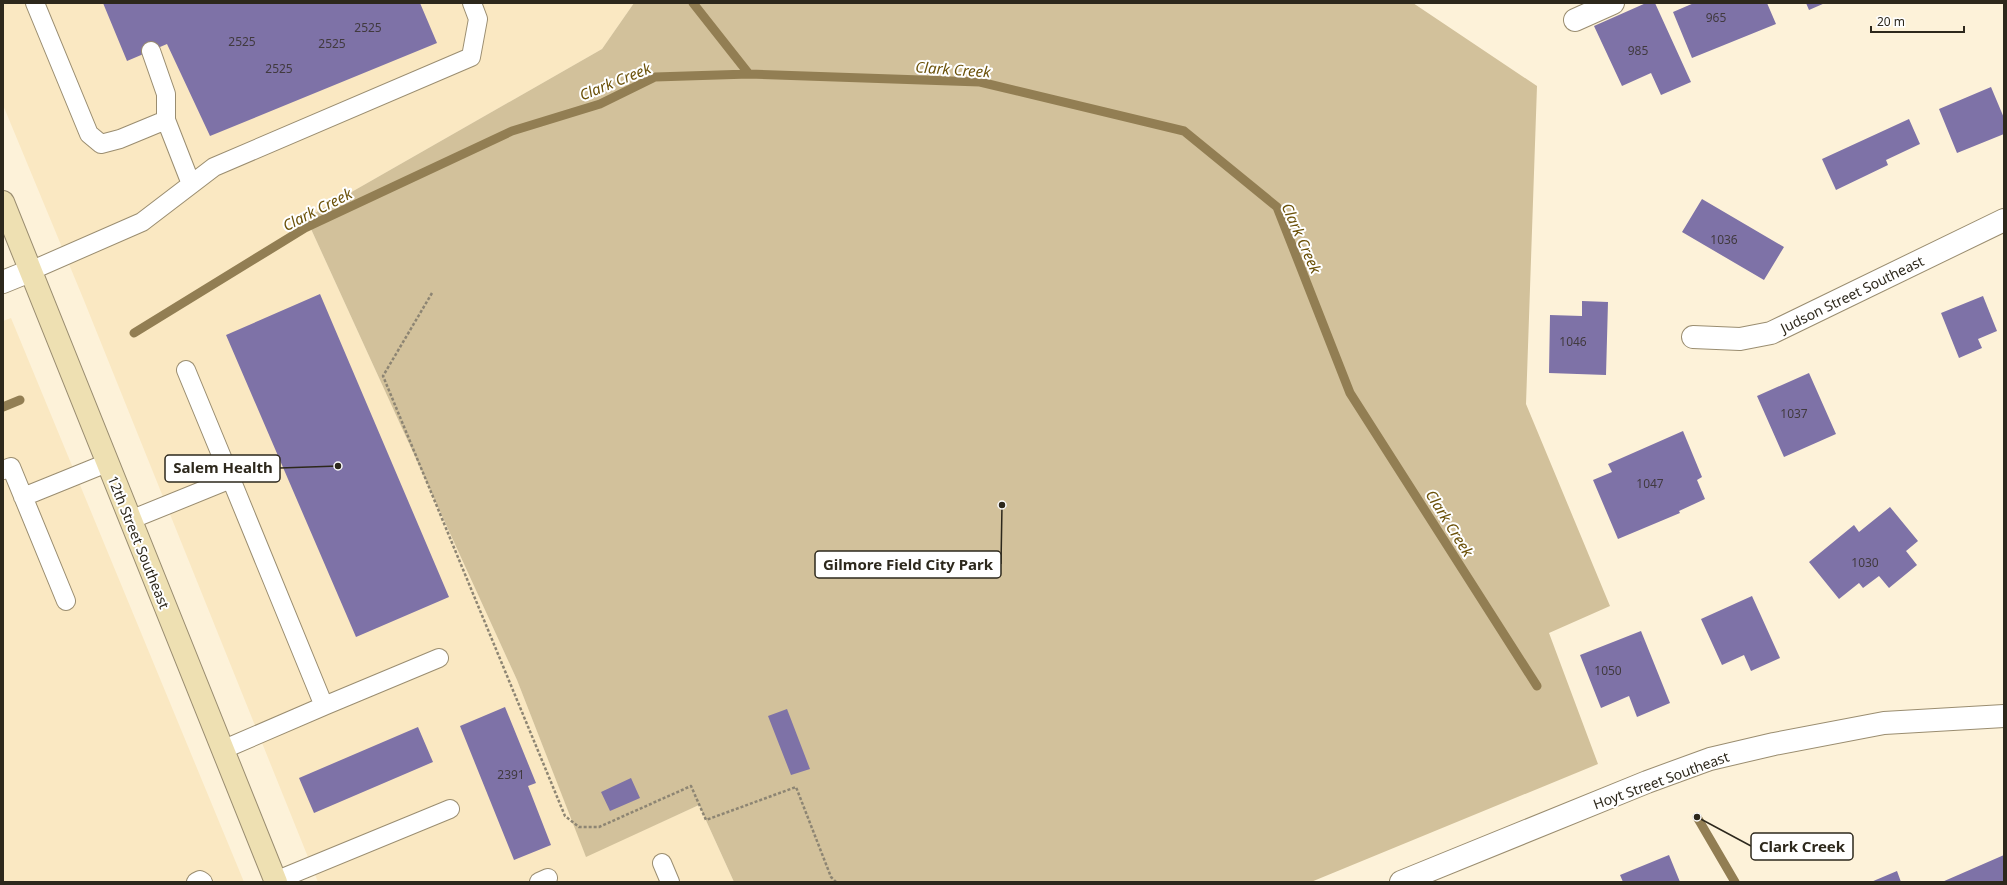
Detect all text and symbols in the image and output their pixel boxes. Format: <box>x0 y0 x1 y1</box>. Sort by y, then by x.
scale bar <box>1871 8 1964 34</box>
house number: 965 <box>1706 9 1726 26</box>
text: 20 m <box>1877 13 1905 30</box>
house number: 2525 <box>354 19 382 36</box>
house number: 2525 <box>228 33 256 50</box>
house number: 2525 <box>318 35 346 52</box>
house number: 985 <box>1628 42 1648 59</box>
water label: Clark Creek <box>915 56 992 82</box>
water label: Clark Creek <box>576 57 654 104</box>
house number: 2525 <box>265 60 293 77</box>
water label: Clark Creek <box>279 183 356 235</box>
water label: Clark Creek <box>1278 200 1327 277</box>
house number: 1036 <box>1710 231 1738 248</box>
street label: Judson Street Southeast <box>1775 251 1927 338</box>
house number: 1046 <box>1559 333 1587 350</box>
house number: 1037 <box>1780 405 1808 422</box>
callout: Salem Health <box>165 455 280 482</box>
text: Salem Health <box>173 457 273 477</box>
street label: 12th Street Southeast <box>104 473 174 611</box>
house number: 1047 <box>1636 475 1664 492</box>
water label: Clark Creek <box>1422 486 1479 561</box>
callout: Gilmore Field City Park <box>815 551 1001 578</box>
text: Gilmore Field City Park <box>823 554 994 574</box>
house number: 1030 <box>1851 554 1879 571</box>
house number: 1050 <box>1594 662 1622 679</box>
street label: Hoyt Street Southeast <box>1590 747 1732 813</box>
house number: 2391 <box>497 766 525 783</box>
callout: Clark Creek <box>1751 833 1853 860</box>
text: Clark Creek <box>1759 836 1846 856</box>

